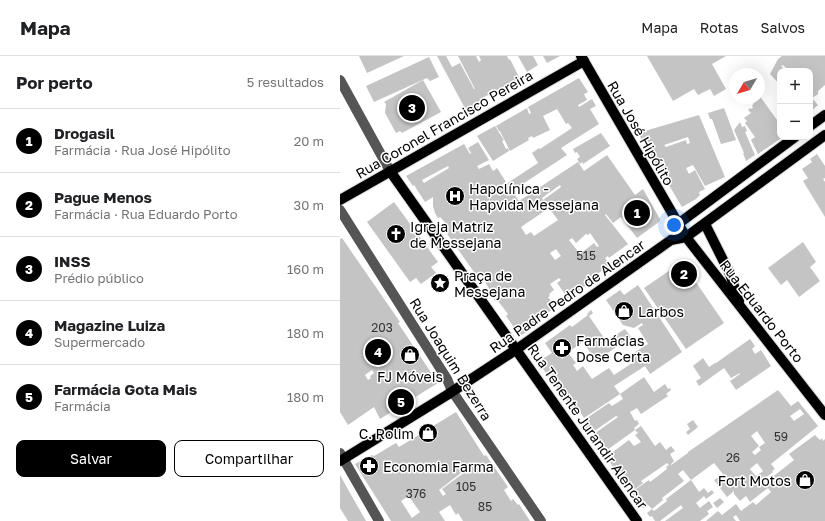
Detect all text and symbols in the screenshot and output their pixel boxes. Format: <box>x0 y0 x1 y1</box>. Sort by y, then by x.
text: Mapa <box>20 16 71 39</box>
text: Mapa <box>641 19 678 36</box>
text: Rotas <box>700 19 739 36</box>
text: Salvos <box>761 19 805 36</box>
street label: Rua Coronel Francisco Pereira <box>352 66 536 182</box>
north arrow <box>729 68 765 104</box>
map controls <box>777 68 813 140</box>
button: + <box>777 68 813 104</box>
text: Por perto <box>16 72 93 93</box>
text: 5 resultados <box>247 74 324 90</box>
street label: Rua José Hipólito <box>604 78 678 188</box>
pin: 3 <box>399 93 425 123</box>
button: − <box>777 104 813 140</box>
text: Drogasil <box>54 124 115 142</box>
text: 1 <box>26 133 32 149</box>
text: 20 m <box>294 133 324 149</box>
text: Farmácia · Rua José Hipólito <box>54 142 231 158</box>
place label: Hapclínica - Hapvida Messejana <box>469 180 599 213</box>
hospital icon: Hapclínica - Hapvida Messejana <box>444 185 466 207</box>
text: Pague Menos <box>54 188 152 206</box>
text: 2 <box>25 197 33 213</box>
text: 30 m <box>294 197 324 213</box>
pin: 1 <box>624 198 650 228</box>
text: Farmácia · Rua Eduardo Porto <box>54 206 238 222</box>
your location <box>664 215 684 235</box>
place label: Igreja Matriz de Messejana <box>410 218 502 251</box>
church icon: Igreja Matriz de Messejana <box>385 223 407 245</box>
street label: Rua Padre Pedro de Alencar <box>486 235 648 356</box>
house number: 515 <box>576 248 596 263</box>
text: INSS <box>54 252 91 270</box>
street label: Rua Eduardo Porto <box>717 256 807 366</box>
pin: 2 <box>671 259 697 289</box>
text: 3 <box>25 261 33 277</box>
text: 160 m <box>287 261 324 277</box>
place label: Praça de Messejana <box>454 267 525 300</box>
text: Prédio público <box>54 270 144 286</box>
place icon: Praça de Messejana <box>429 272 451 294</box>
street label: Rua Joaquim Bezerra <box>406 295 496 423</box>
shop icon: Larbos <box>613 300 635 322</box>
place label: Larbos <box>638 303 684 320</box>
text: Magazine Luiza <box>54 316 165 334</box>
house number: 203 <box>371 320 393 335</box>
text: 4 <box>25 325 33 341</box>
text: 180 m <box>287 325 324 341</box>
place label: Farmácias Dose Certa <box>576 332 650 365</box>
text: Supermercado <box>54 334 145 350</box>
pin: 4 <box>365 337 391 367</box>
pharmacy icon: Farmácias Dose Certa <box>551 337 573 359</box>
street label: Rua Tenente Jurandir Alencar <box>524 340 652 512</box>
shop icon: FJ Móveis <box>399 344 421 366</box>
place label: FJ Móveis <box>377 368 443 385</box>
text: Farmácia Gota Mais <box>54 380 197 398</box>
pin: 5 <box>388 387 414 417</box>
text: 5 <box>25 389 33 405</box>
text: 180 m <box>287 389 324 405</box>
text: Farmácia <box>54 398 111 414</box>
shop icon: C. Rolim <box>417 422 439 444</box>
place label: C. Rolim <box>359 425 414 442</box>
house number: 59 <box>774 429 788 444</box>
button: Salvar <box>16 440 166 477</box>
button: Compartilhar <box>174 440 324 477</box>
house number: 26 <box>726 450 740 465</box>
pharmacy icon: Economia Farma <box>358 455 380 477</box>
place label: Economia Farma <box>383 458 494 475</box>
shop icon: Fort Motos <box>794 469 816 491</box>
place label: Fort Motos <box>718 472 791 489</box>
house number: 105 <box>456 479 476 494</box>
house number: 376 <box>406 486 426 501</box>
house number: 85 <box>478 499 492 514</box>

